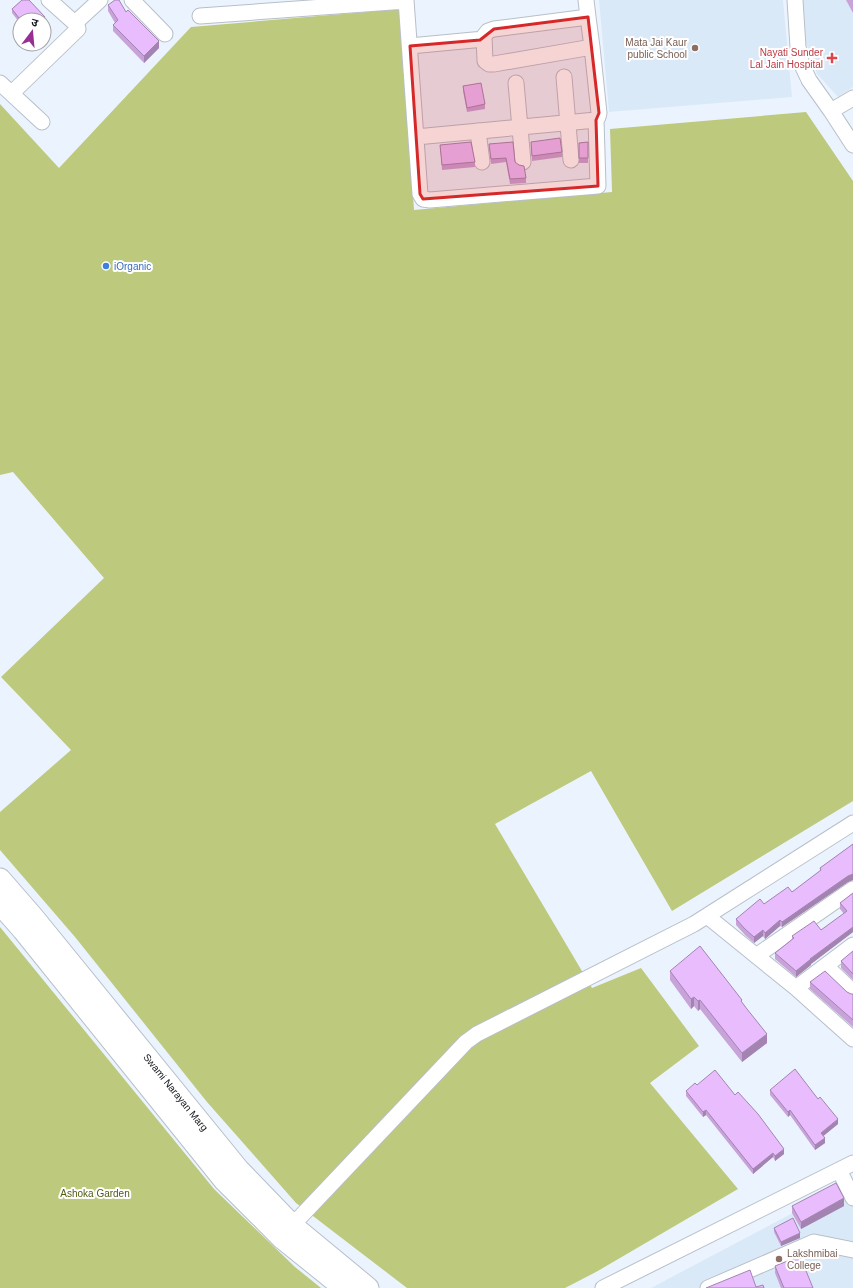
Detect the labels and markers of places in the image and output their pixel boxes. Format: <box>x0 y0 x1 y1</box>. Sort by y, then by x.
place label: Mata Jai Kaur public School <box>625 37 688 60</box>
marker: Mata Jai Kaur public School <box>690 43 700 53</box>
place label: Nayati Sunder Lal Jain Hospital <box>750 47 824 70</box>
marker: Nayati Sunder Lal Jain Hospital <box>826 52 838 64</box>
marker: iOrganic <box>101 261 111 271</box>
place label: iOrganic <box>114 261 151 272</box>
place label: Lakshmibai College <box>787 1248 838 1271</box>
marker: Lakshmibai College <box>774 1254 784 1264</box>

